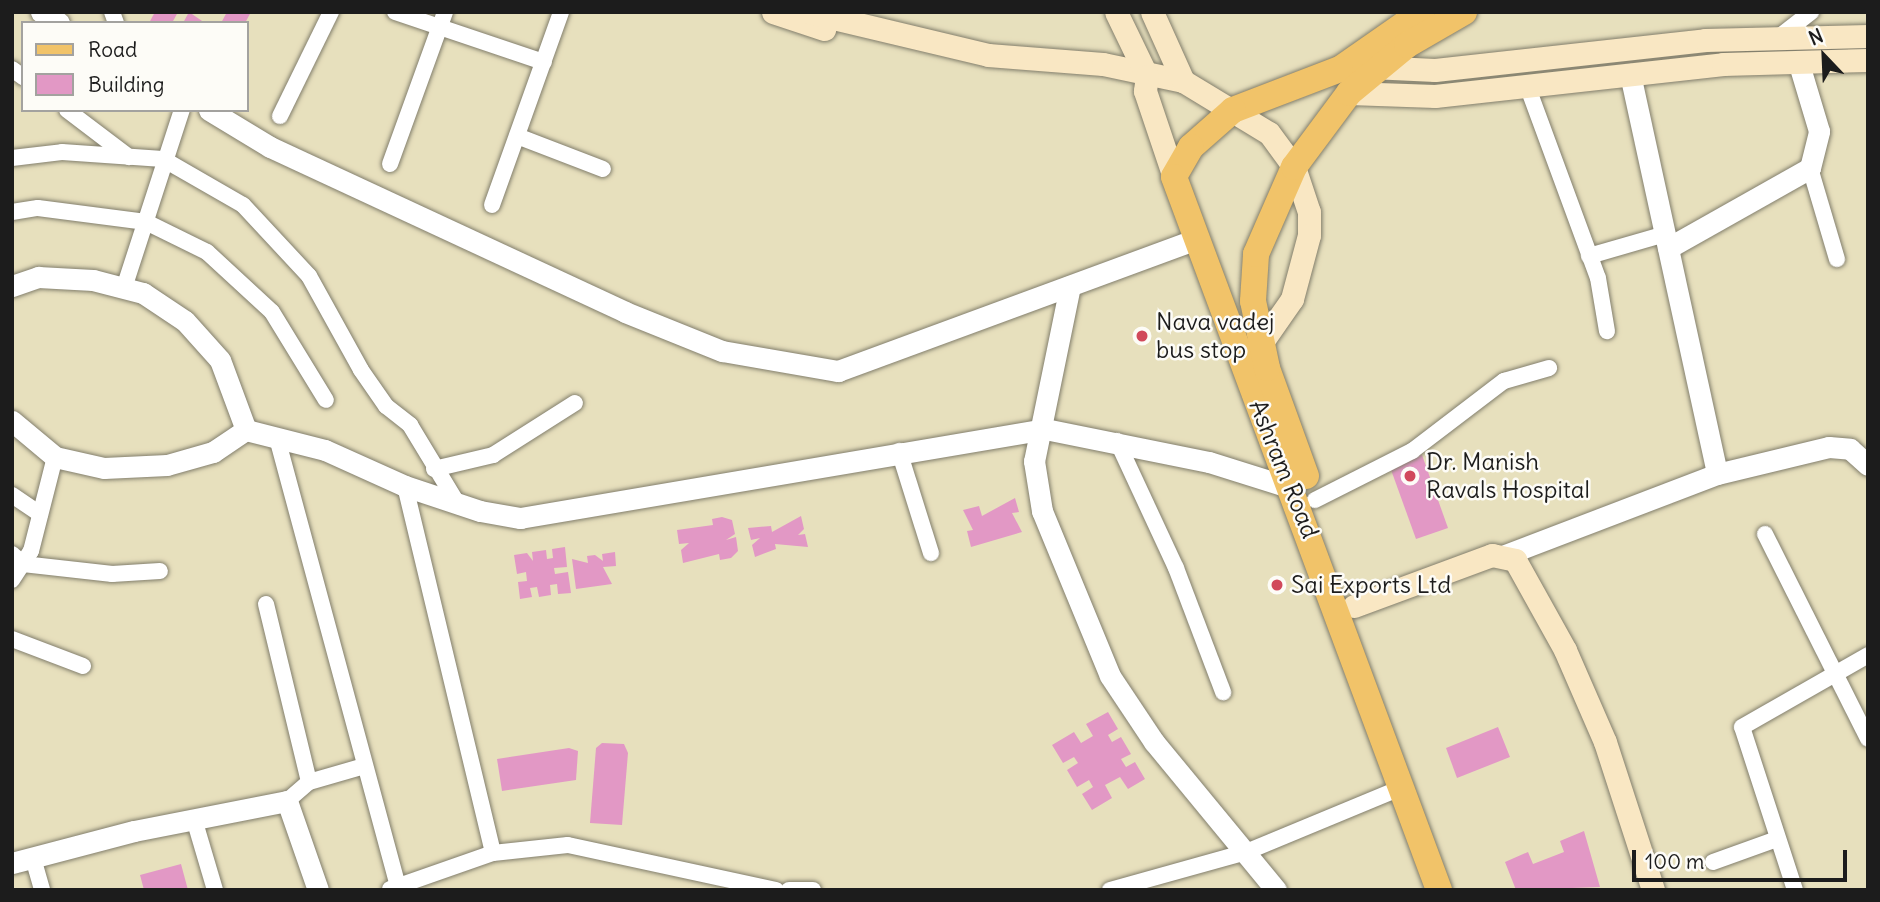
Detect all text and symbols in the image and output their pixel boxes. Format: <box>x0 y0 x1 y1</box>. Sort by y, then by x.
legend <box>21 21 248 112</box>
north arrow <box>1789 21 1859 91</box>
text: N <box>1805 23 1827 50</box>
text: Road <box>88 36 137 63</box>
text: Building <box>88 71 164 98</box>
place label: Nava vadej bus stop <box>1156 308 1274 364</box>
marker: Nava vadej bus stop <box>1134 328 1150 344</box>
street label: Ashram Road <box>1243 396 1325 542</box>
place label: Dr. Manish Ravals Hospital <box>1426 448 1590 504</box>
marker: Dr. Manish Ravals Hospital <box>1400 466 1420 486</box>
place label: Sai Exports Ltd <box>1291 571 1451 599</box>
marker: Sai Exports Ltd <box>1269 577 1285 593</box>
scale bar <box>1635 836 1850 880</box>
text: 100 m <box>1645 848 1704 875</box>

